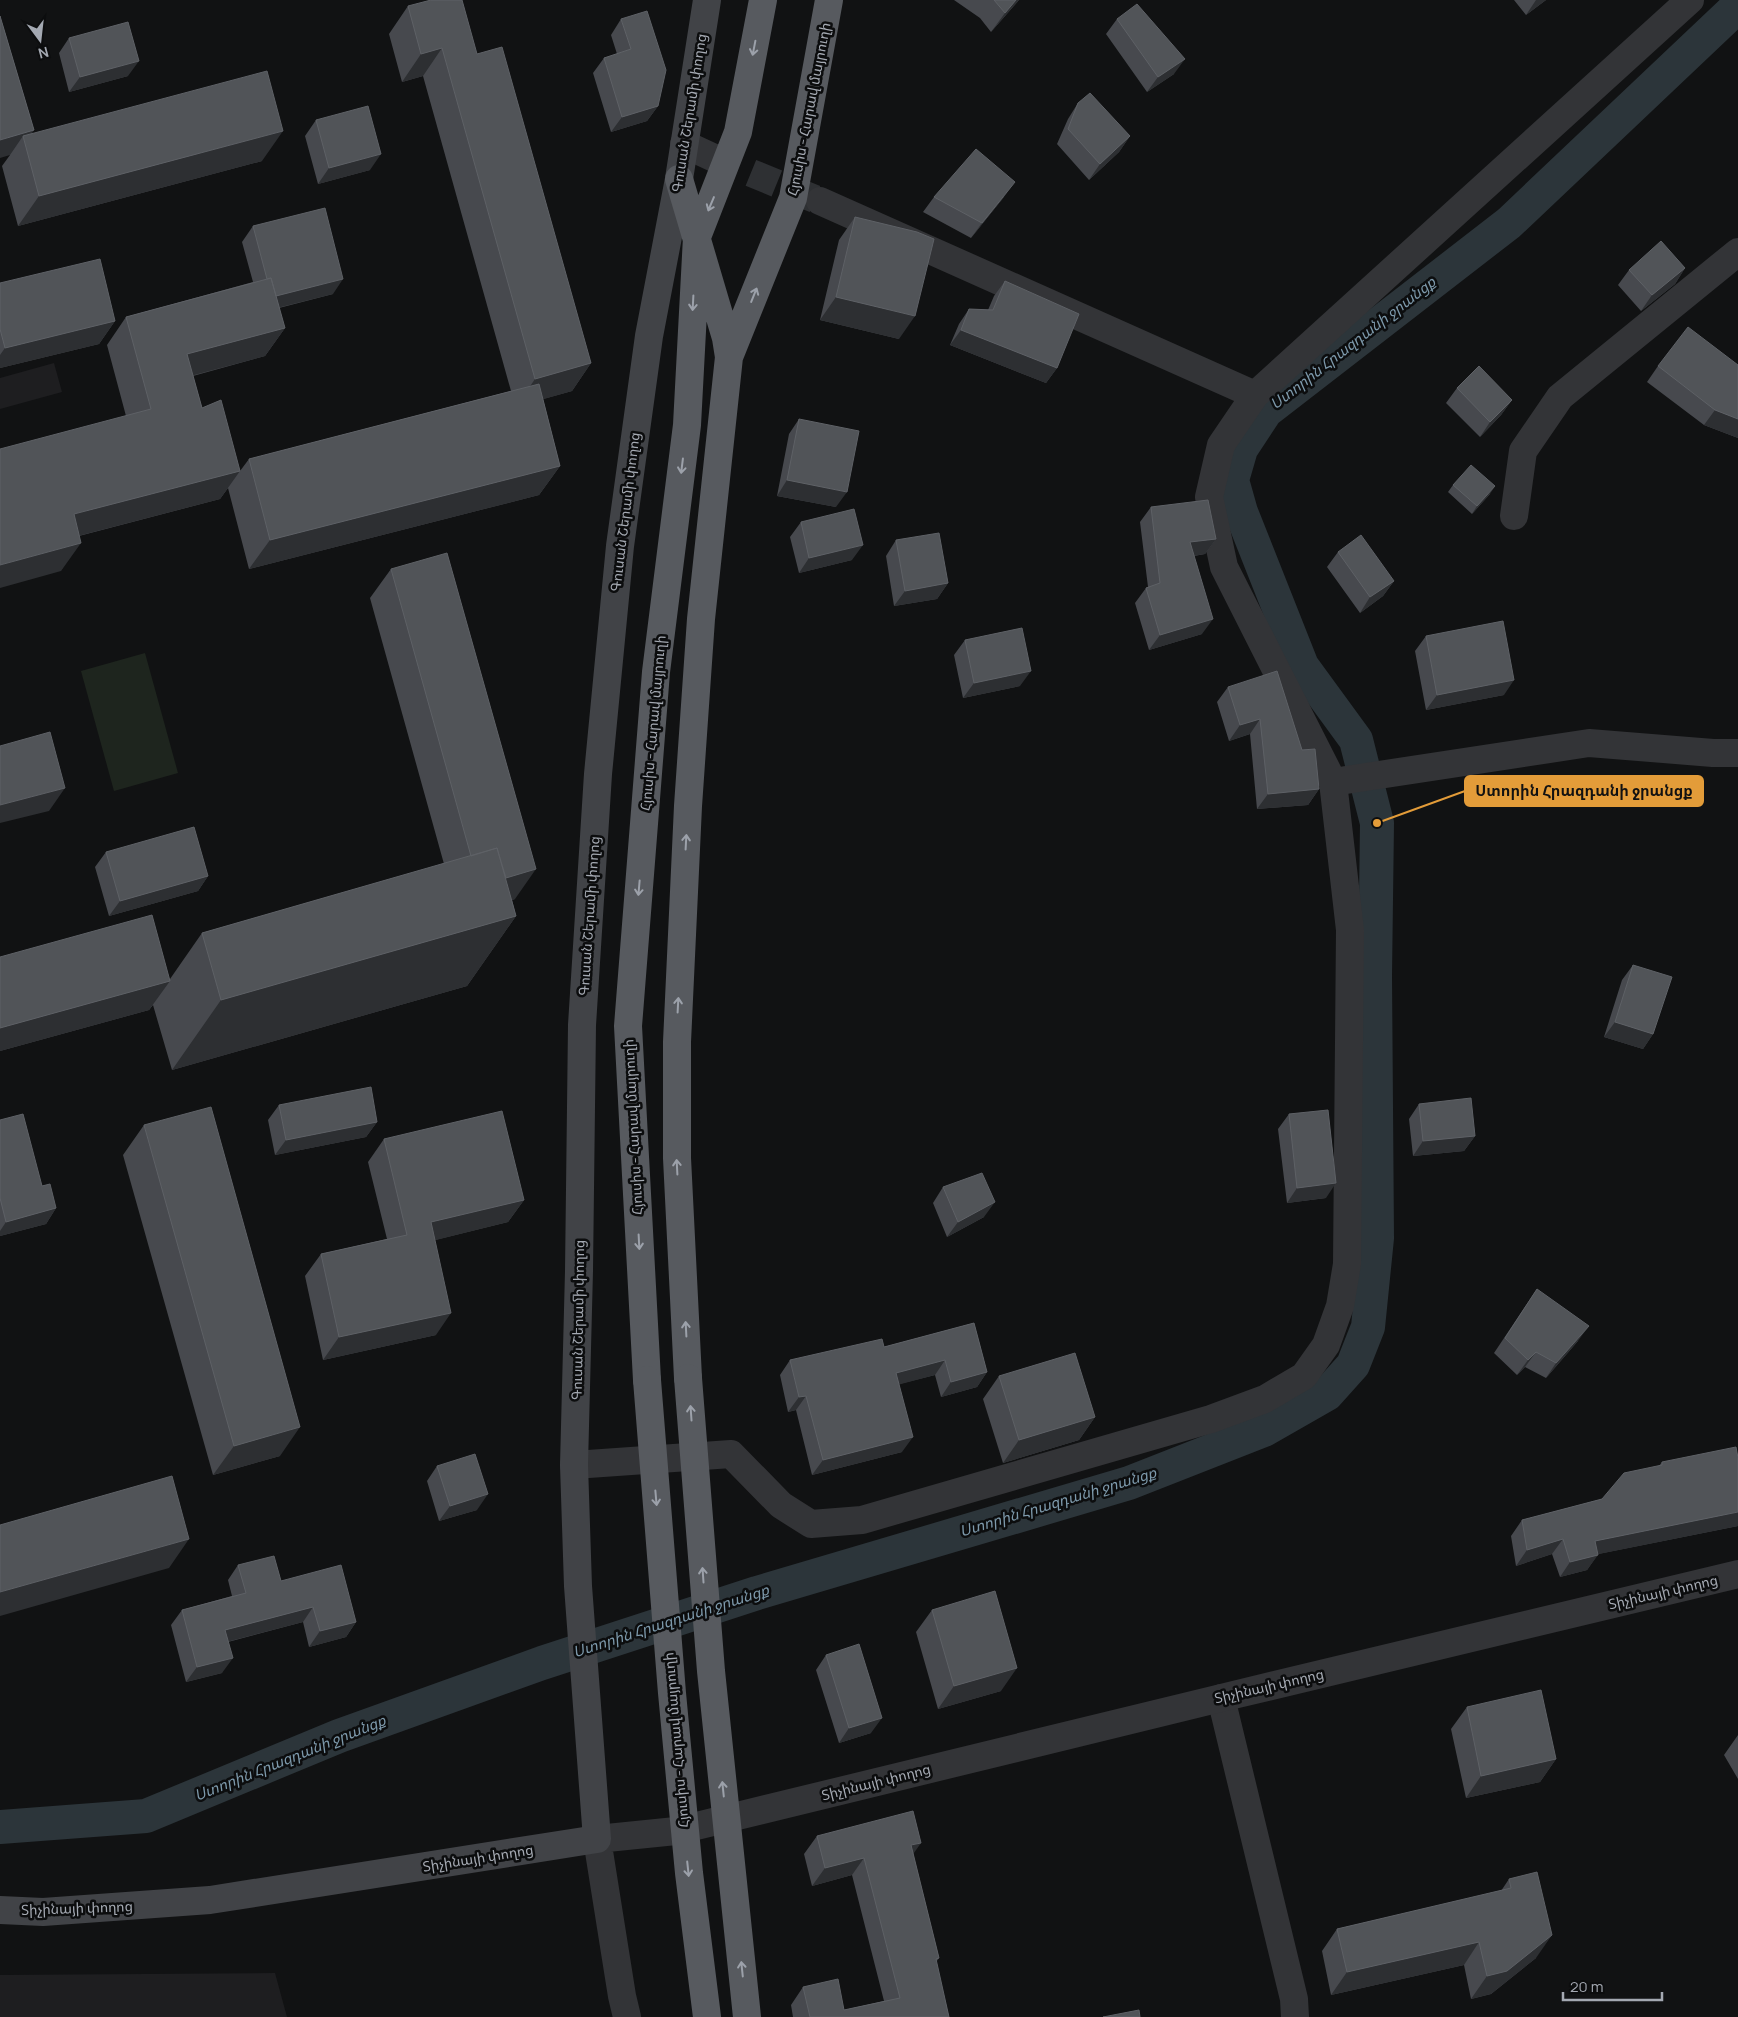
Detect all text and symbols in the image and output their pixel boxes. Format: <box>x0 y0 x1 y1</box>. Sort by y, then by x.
north arrow <box>15 15 65 65</box>
street label: Հյուսիս - Հարավ մայրուղի <box>782 21 835 197</box>
street label: Գուսան Շերամի փողոց <box>667 32 710 194</box>
one-way arrow <box>749 39 759 55</box>
text: N <box>36 43 51 64</box>
one-way arrow <box>705 196 715 211</box>
water label: Ստորին Հրազդանի ջրանցք <box>1265 271 1441 414</box>
one-way arrow <box>750 288 759 303</box>
one-way arrow <box>689 295 698 311</box>
street label: Գուսան Շերամի փողոց <box>605 431 644 593</box>
one-way arrow <box>677 457 687 473</box>
street label: Հյուսիս - Հարավ մայրուղի <box>635 634 670 812</box>
callout: Ստորին Հրազդանի ջրանցք <box>1465 776 1703 806</box>
text: Ստորին Հրազդանի ջրանցք <box>1475 780 1693 801</box>
street label: Գուսան Շերամի փողոց <box>573 835 604 997</box>
one-way arrow <box>682 835 691 851</box>
one-way arrow <box>634 880 644 896</box>
one-way arrow <box>674 997 683 1013</box>
street label: Հյուսիս - Հարավ մայրուղի <box>618 1039 647 1215</box>
one-way arrow <box>673 1159 682 1175</box>
one-way arrow <box>635 1234 644 1250</box>
street label: Գուսան Շերամի փողոց <box>567 1240 588 1400</box>
one-way arrow <box>681 1322 690 1338</box>
one-way arrow <box>687 1406 696 1422</box>
water label: Ստորին Հրազդանի ջրանցք <box>957 1461 1160 1542</box>
one-way arrow <box>651 1490 661 1506</box>
one-way arrow <box>699 1568 708 1584</box>
street label: Տիչինայի փողոց <box>1606 1570 1720 1613</box>
water label: Ստորին Հրազդանի ջրանցք <box>570 1579 773 1662</box>
street label: Հյուսիս - Հարավ մայրուղի <box>658 1651 693 1829</box>
street label: Տիչինայի փողոց <box>1212 1664 1326 1707</box>
water label: Ստորին Հրազդանի ջրանցք <box>191 1709 390 1806</box>
street label: Տիչինայի փողոց <box>819 1759 932 1804</box>
one-way arrow <box>718 1782 728 1798</box>
street label: Տիչինայի փողոց <box>421 1839 535 1876</box>
one-way arrow <box>683 1861 693 1877</box>
street label: Տիչինայի փողոց <box>21 1896 133 1919</box>
one-way arrow <box>737 1961 746 1977</box>
scale bar <box>1563 1970 1662 2002</box>
text: 20 m <box>1570 1976 1603 1997</box>

